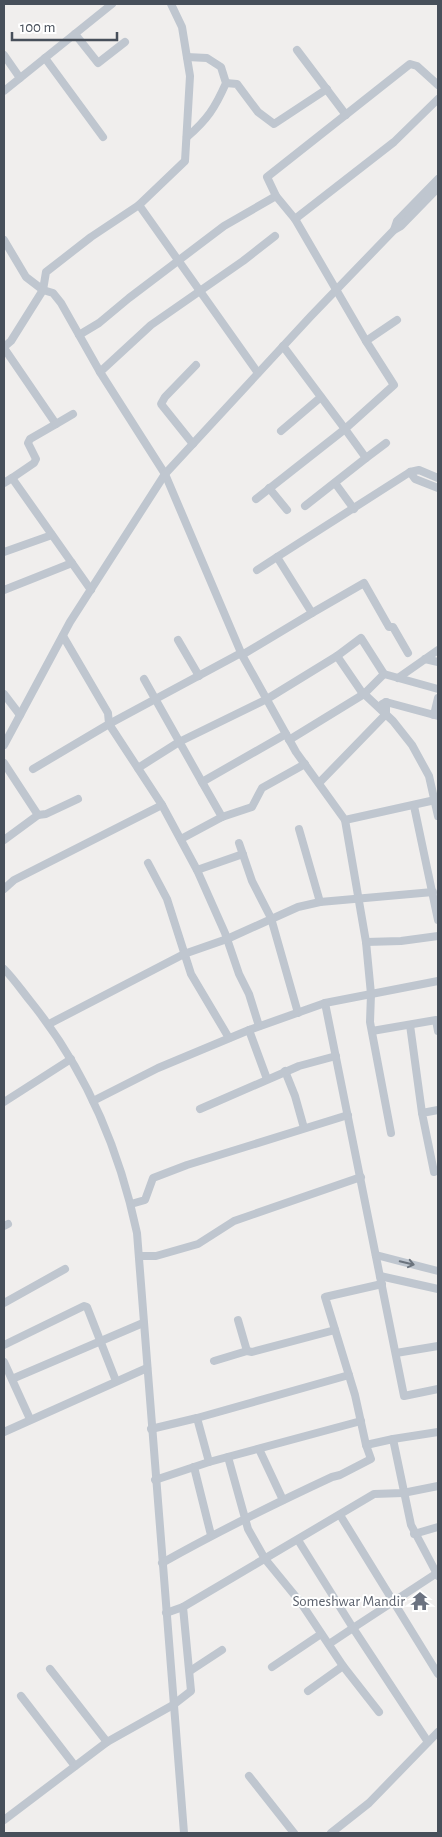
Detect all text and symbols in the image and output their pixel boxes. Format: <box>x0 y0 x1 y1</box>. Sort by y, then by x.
scale bar <box>12 10 118 42</box>
text: 100 m <box>20 20 55 35</box>
one-way arrow <box>399 1259 415 1268</box>
temple icon: Someshwar Mandir <box>409 1590 431 1612</box>
place label: Someshwar Mandir <box>293 1594 405 1609</box>

